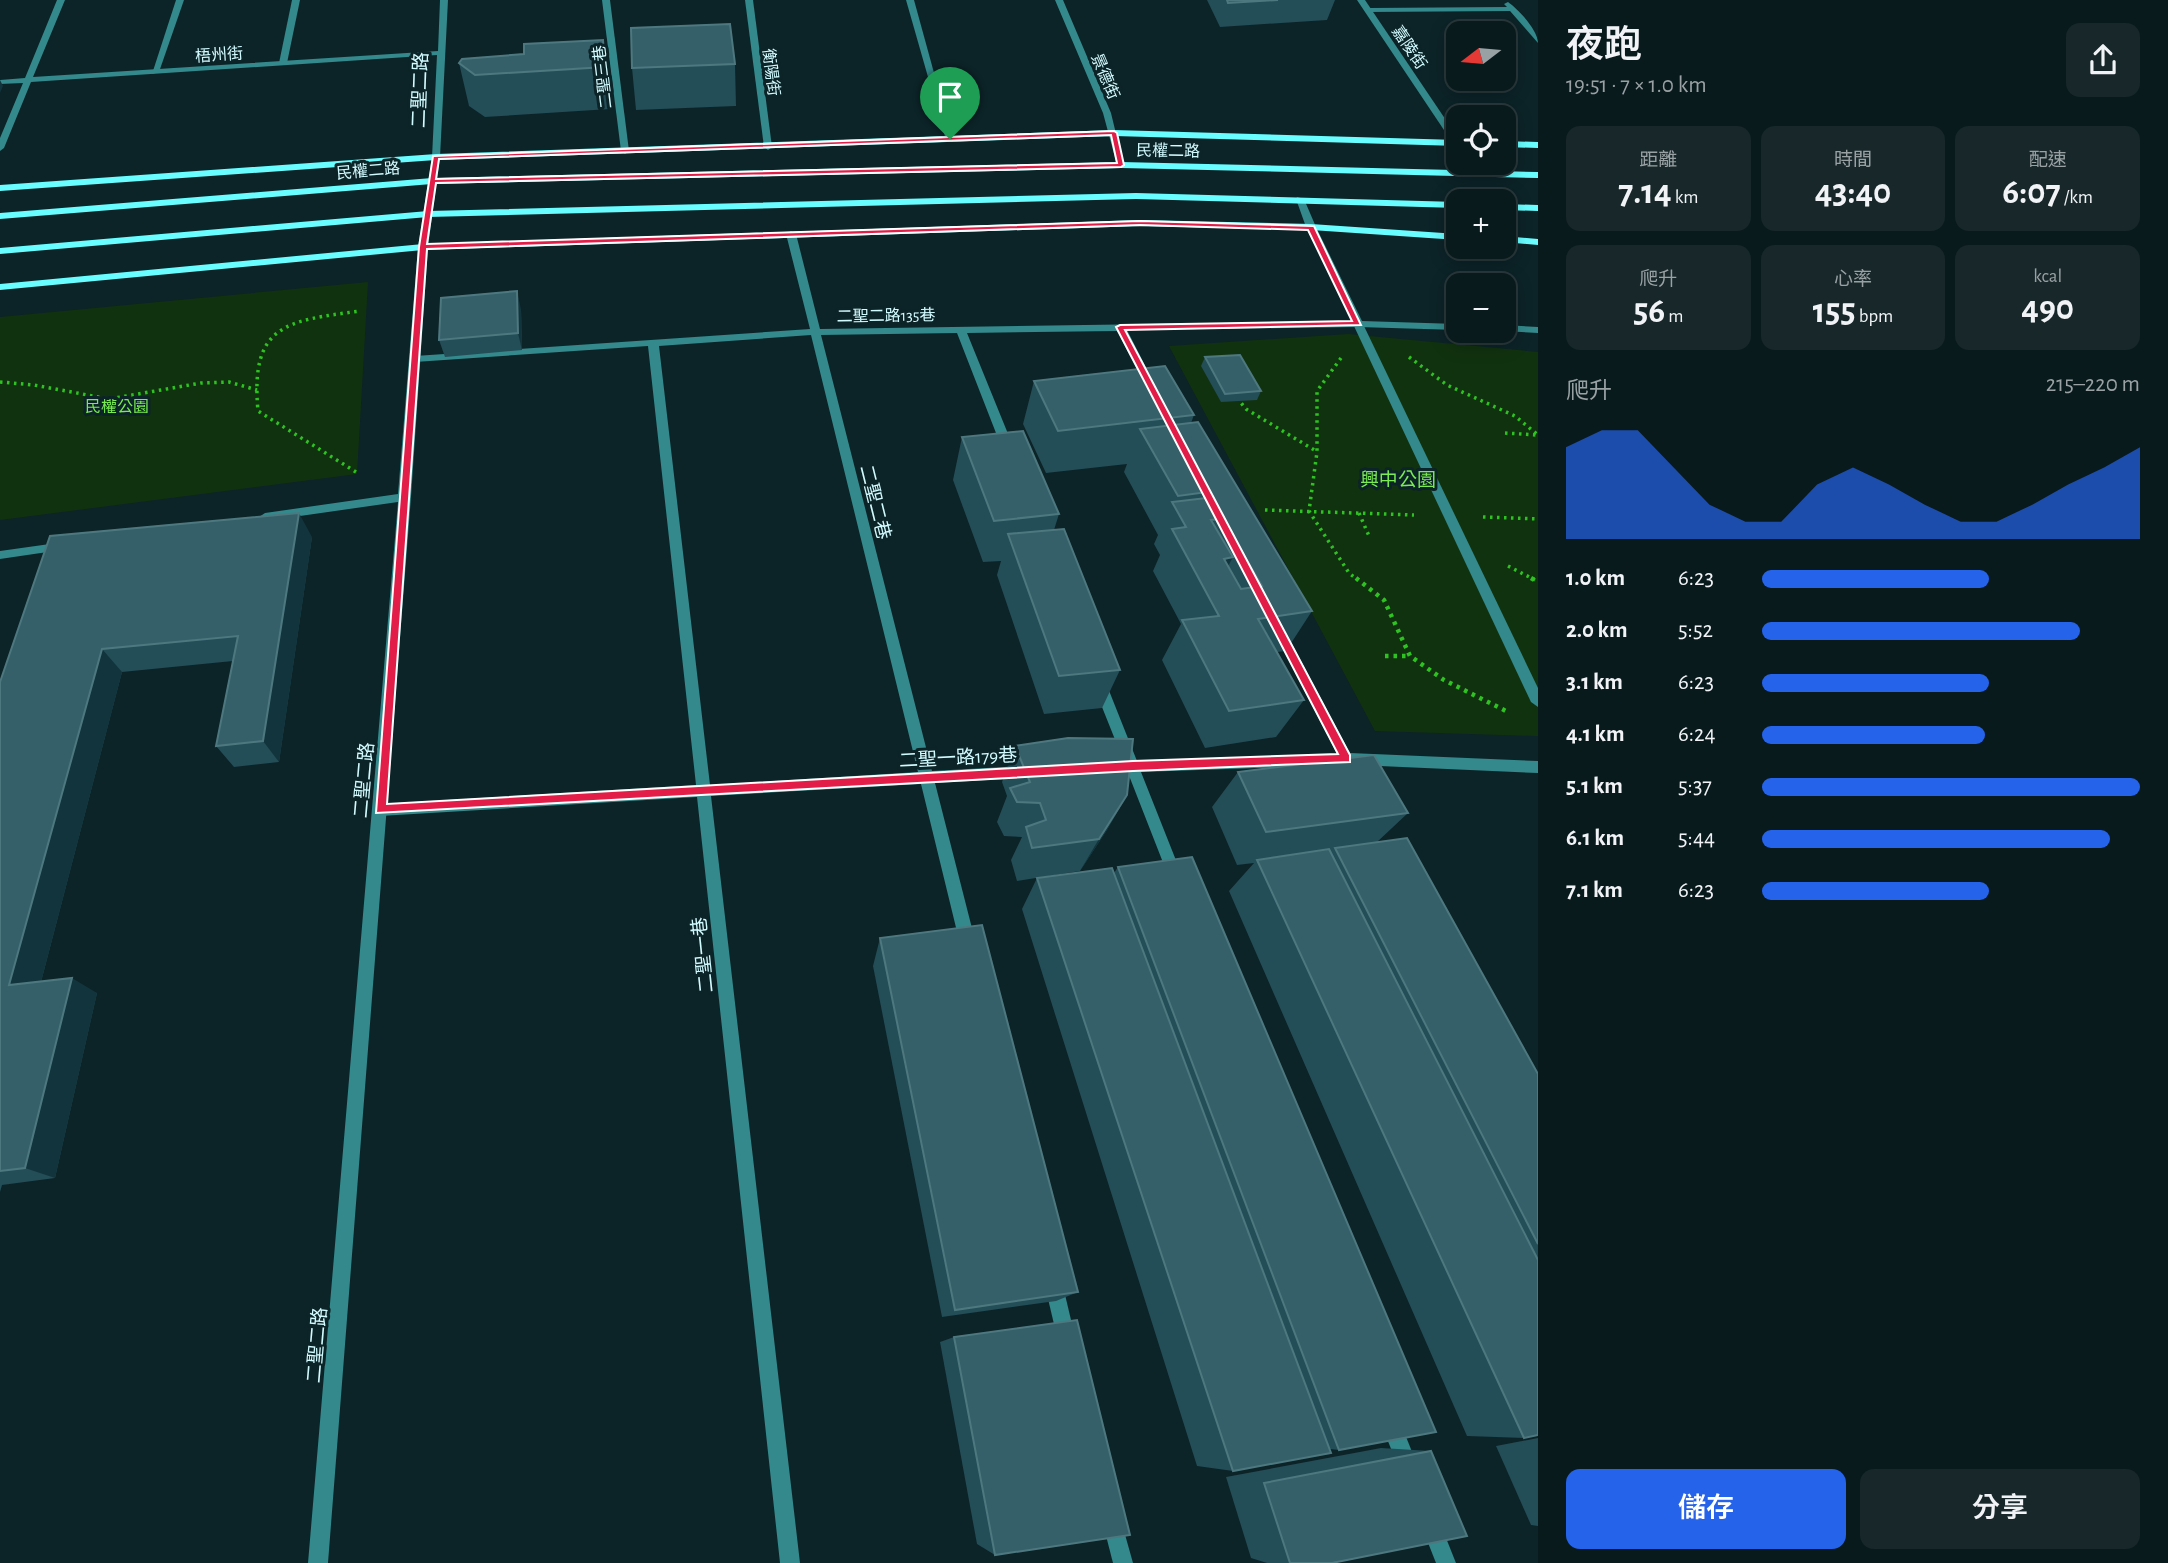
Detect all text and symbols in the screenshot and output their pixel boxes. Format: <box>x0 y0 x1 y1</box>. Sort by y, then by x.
north arrow <box>1446 21 1516 91</box>
map controls <box>1446 21 1516 343</box>
street label: 嘉陵街 <box>1389 23 1430 72</box>
button: share <box>2066 23 2140 97</box>
text: 夜跑 <box>1566 27 1642 65</box>
street label: 梧州街 <box>194 44 244 65</box>
street label: 二聖三巷 <box>591 44 615 110</box>
street label: 衡陽街 <box>760 47 783 97</box>
street label: 景德街 <box>1088 51 1123 102</box>
street label: 二聖二路 <box>409 52 431 128</box>
pin <box>920 67 980 139</box>
text: 19:51 · 7 × 1.0 km <box>1566 74 1707 97</box>
icon: arrive <box>931 78 969 116</box>
button: locate <box>1446 105 1516 175</box>
street label: 民權二路 <box>1136 141 1200 160</box>
text: 距離 <box>1639 151 1677 170</box>
text: 時間 <box>1834 151 1872 170</box>
text: 配速 <box>2029 151 2067 170</box>
street label: 民權二路 <box>335 159 401 182</box>
text: 7.14 <box>1618 175 1672 210</box>
text: 43:40 <box>1815 175 1891 210</box>
text: 6:07 <box>2002 175 2061 210</box>
text: km <box>1672 188 1699 207</box>
text: /km <box>2061 188 2093 207</box>
button: + <box>1446 189 1516 259</box>
text: kcal <box>2033 267 2062 286</box>
text: 爬升 <box>1639 270 1677 289</box>
text: 心率 <box>1834 270 1872 289</box>
button: − <box>1446 273 1516 343</box>
text: 490 <box>2021 291 2074 326</box>
text: 56 <box>1633 294 1665 329</box>
text: 155 <box>1813 294 1856 329</box>
street label: 二聖二路135巷 <box>836 306 936 325</box>
text: m <box>1665 307 1684 326</box>
text: bpm <box>1856 307 1893 326</box>
text: 215–220 m <box>2046 373 2140 396</box>
text: 爬升 <box>1566 380 1612 403</box>
park label: 民權公園 <box>85 399 149 415</box>
street label: 二聖二巷 <box>856 463 895 542</box>
park label: 興中公園 <box>1360 470 1436 490</box>
text: 1.0 km <box>1566 567 1625 590</box>
text: 6:23 <box>1678 567 1714 590</box>
text: 2.0 km <box>1566 619 1628 642</box>
text: 5:52 <box>1678 619 1713 642</box>
text: 3.1 km <box>1566 671 1623 694</box>
text: 6:23 <box>1678 671 1714 694</box>
text: 4.1 km <box>1566 723 1625 746</box>
text: 6:24 <box>1678 723 1716 746</box>
street label: 二聖二路 <box>351 741 377 819</box>
street label: 二聖一路179巷 <box>898 744 1018 771</box>
text: 5.1 km <box>1566 775 1623 798</box>
text: 5:37 <box>1678 775 1712 798</box>
text: 6.1 km <box>1566 827 1624 850</box>
text: 5:44 <box>1678 827 1715 850</box>
text: 7.1 km <box>1566 879 1623 902</box>
text: 6:23 <box>1678 879 1714 902</box>
street label: 二聖一巷 <box>688 916 717 994</box>
street label: 二聖二路 <box>304 1306 330 1384</box>
button: 儲存 <box>1566 1469 1846 1549</box>
button: 分享 <box>1860 1469 2140 1549</box>

